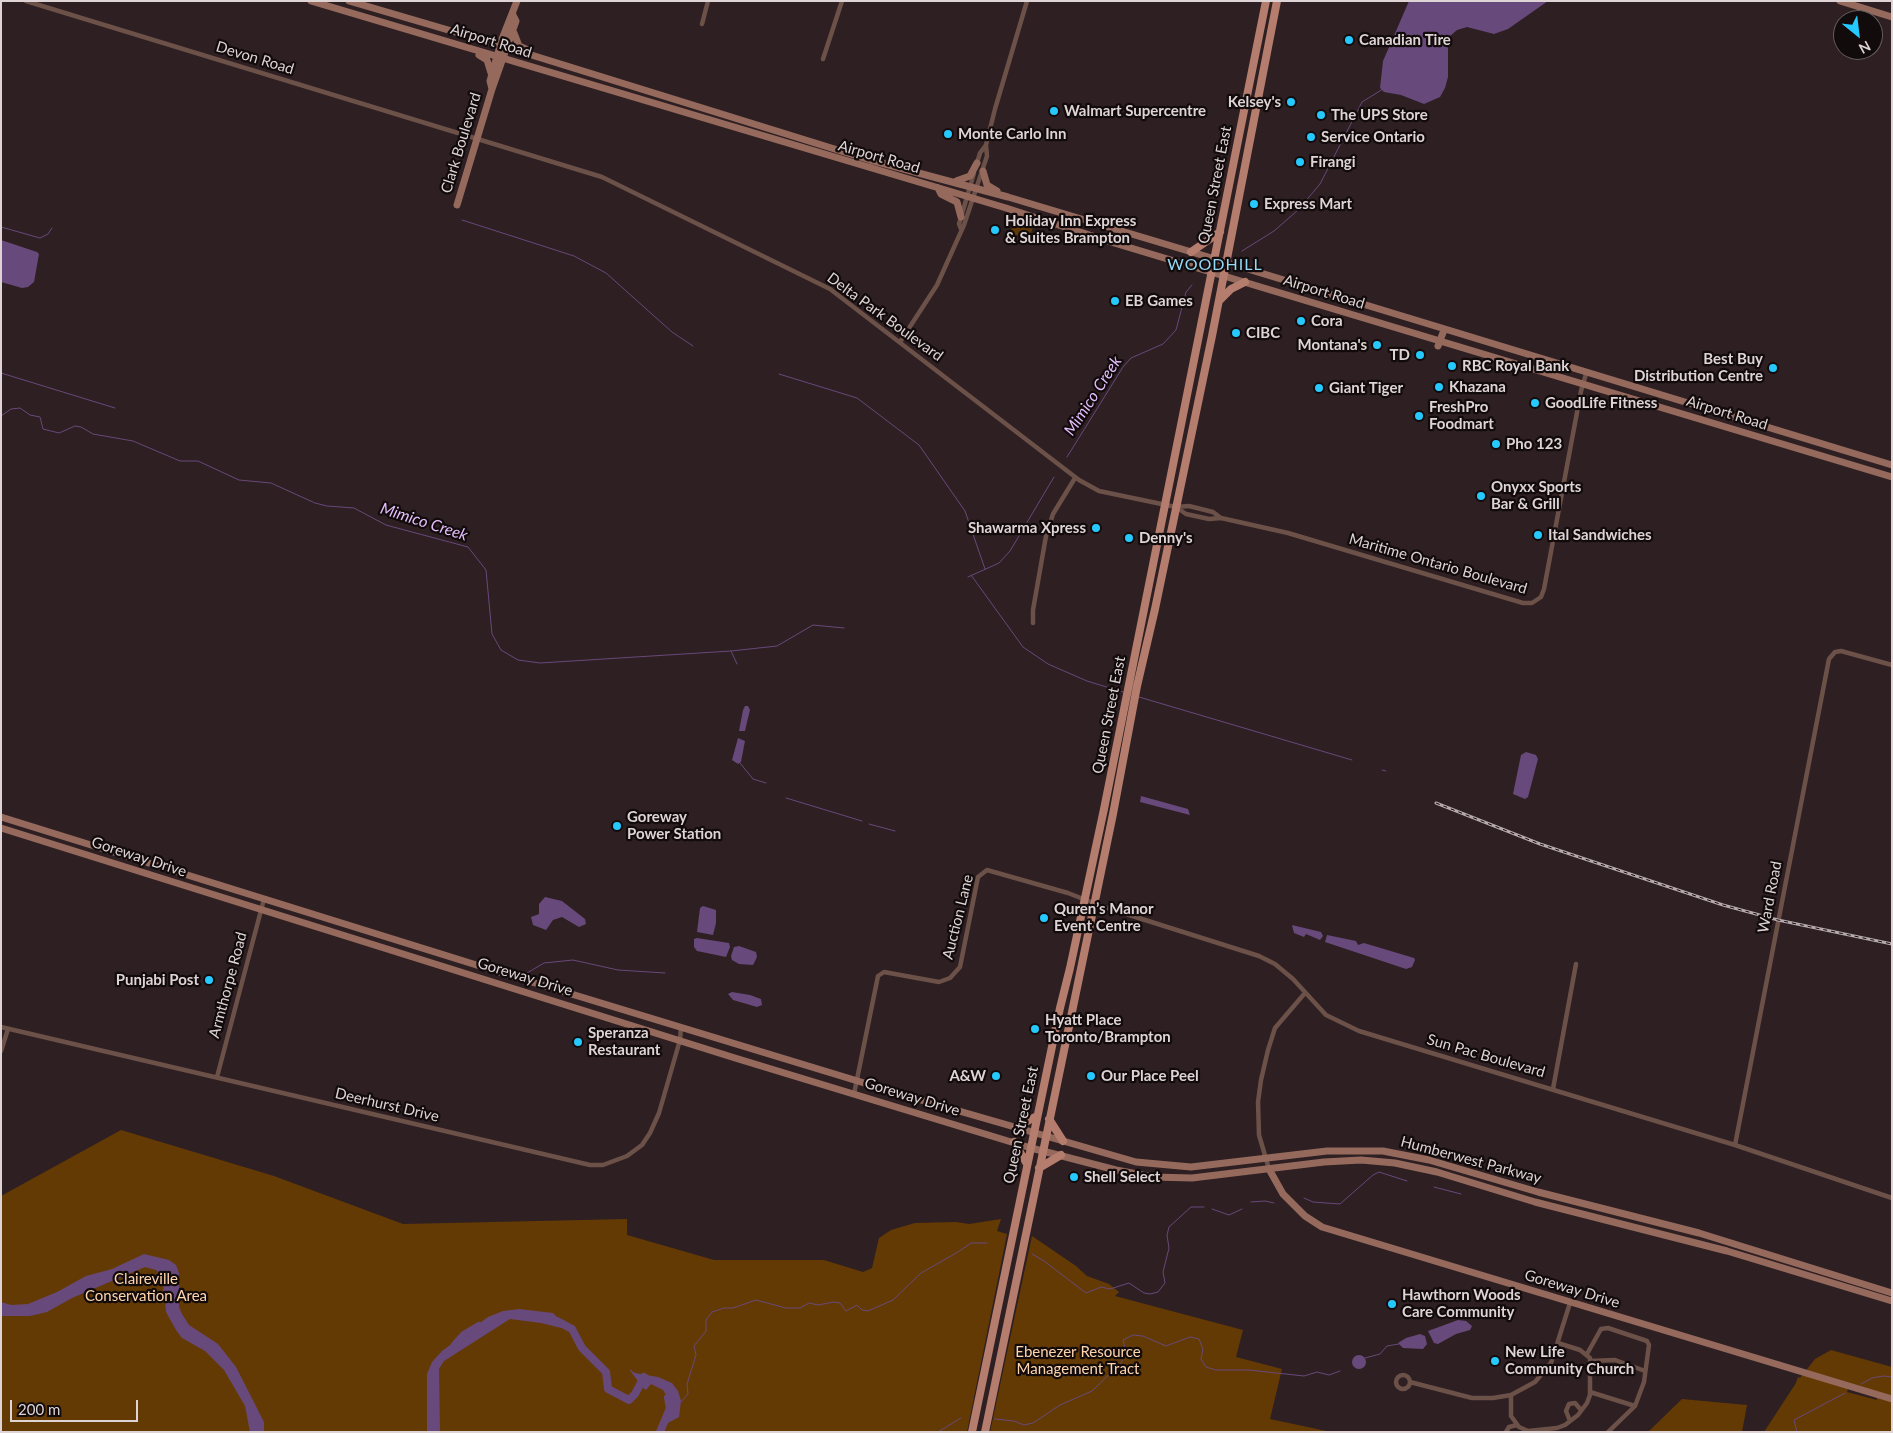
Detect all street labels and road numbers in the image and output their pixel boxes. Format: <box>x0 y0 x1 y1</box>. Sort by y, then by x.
street label: Airport Road <box>448 20 534 62</box>
street label: Devon Road <box>214 38 296 78</box>
street label: Clark Boulevard <box>437 91 485 195</box>
street label: Queen Street East <box>1195 125 1235 245</box>
street label: Airport Road <box>836 137 922 177</box>
street label: Delta Park Boulevard <box>824 269 946 365</box>
street label: Airport Road <box>1281 271 1367 313</box>
street label: Airport Road <box>1684 392 1770 434</box>
street label: Maritime Ontario Boulevard <box>1347 530 1529 598</box>
street label: Queen Street East <box>1089 655 1129 775</box>
street label: Goreway Drive <box>89 833 189 881</box>
street label: Ward Road <box>1754 860 1786 934</box>
street label: Auction Lane <box>939 873 977 961</box>
street label: Armthorpe Road <box>205 930 251 1040</box>
street label: Goreway Drive <box>475 954 575 1000</box>
street label: Sun Pac Boulevard <box>1425 1031 1547 1081</box>
street label: Queen Street East <box>1000 1065 1042 1185</box>
street label: Goreway Drive <box>862 1074 962 1120</box>
street label: Deerhurst Drive <box>333 1084 441 1126</box>
street label: Humberwest Parkway <box>1399 1133 1543 1187</box>
street label: Goreway Drive <box>1522 1266 1622 1312</box>

